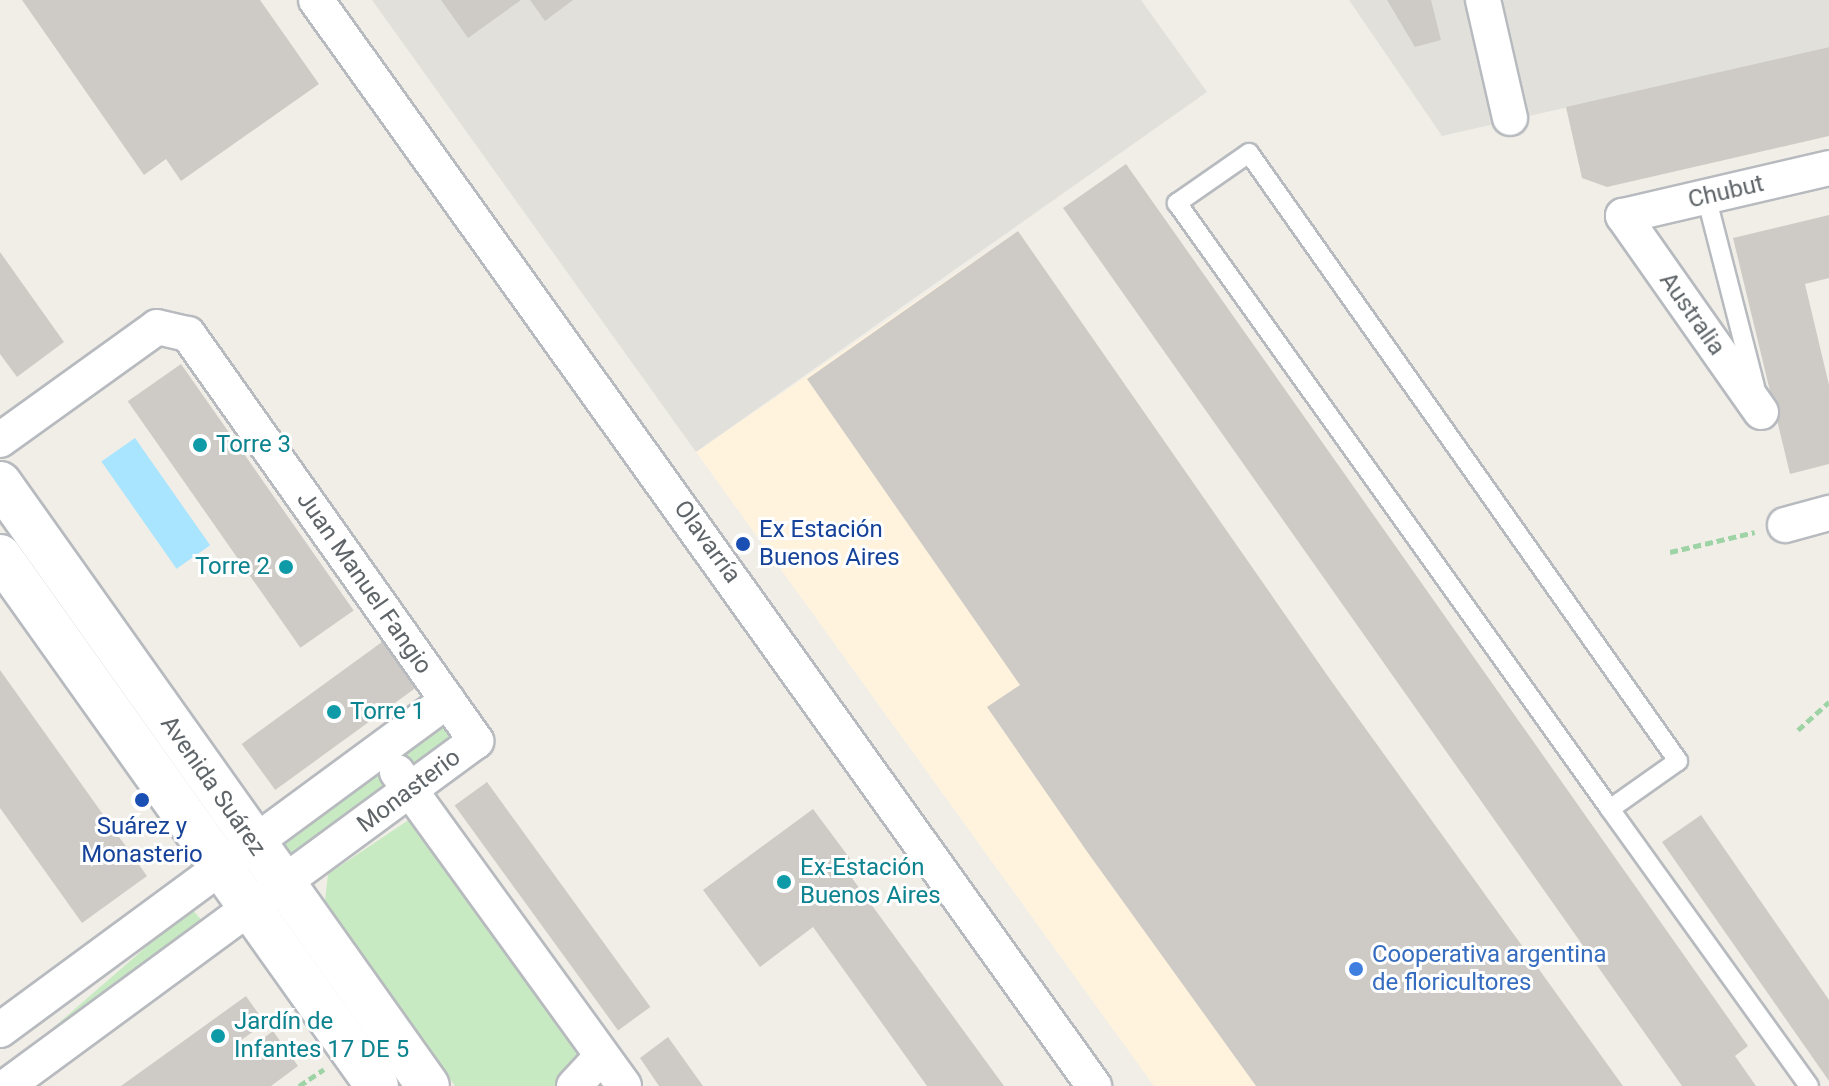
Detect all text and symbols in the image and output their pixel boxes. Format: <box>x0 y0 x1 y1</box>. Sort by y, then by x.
street label: Chubut <box>1685 169 1767 215</box>
street label: Australia <box>1653 267 1731 361</box>
place label: Torre 3 <box>216 431 291 459</box>
marker: Torre 3 <box>191 436 209 454</box>
street label: Juan Manuel Fangio <box>290 486 438 680</box>
street label: Olavarría <box>667 495 747 589</box>
place label: Ex Estación Buenos Aires <box>759 516 900 572</box>
marker: Ex Estación Buenos Aires <box>734 535 752 553</box>
place label: Torre 2 <box>195 553 270 581</box>
marker: Torre 2 <box>277 558 295 576</box>
place label: Torre 1 <box>350 698 425 726</box>
marker: Torre 1 <box>325 703 343 721</box>
street label: Avenida Suárez <box>154 711 272 861</box>
street label: Monasterio <box>352 743 466 839</box>
marker: Suárez y Monasterio <box>133 791 151 809</box>
place label: Suárez y Monasterio <box>81 813 203 869</box>
place label: Ex-Estación Buenos Aires <box>800 854 941 910</box>
marker: Ex-Estación Buenos Aires <box>775 873 793 891</box>
place label: Cooperativa argentina de floricultores <box>1372 941 1606 997</box>
marker: Cooperativa argentina de floricultores <box>1347 960 1365 978</box>
place label: Jardín de Infantes 17 DE 5 <box>234 1008 409 1064</box>
marker: Jardín de Infantes 17 DE 5 <box>209 1027 227 1045</box>

